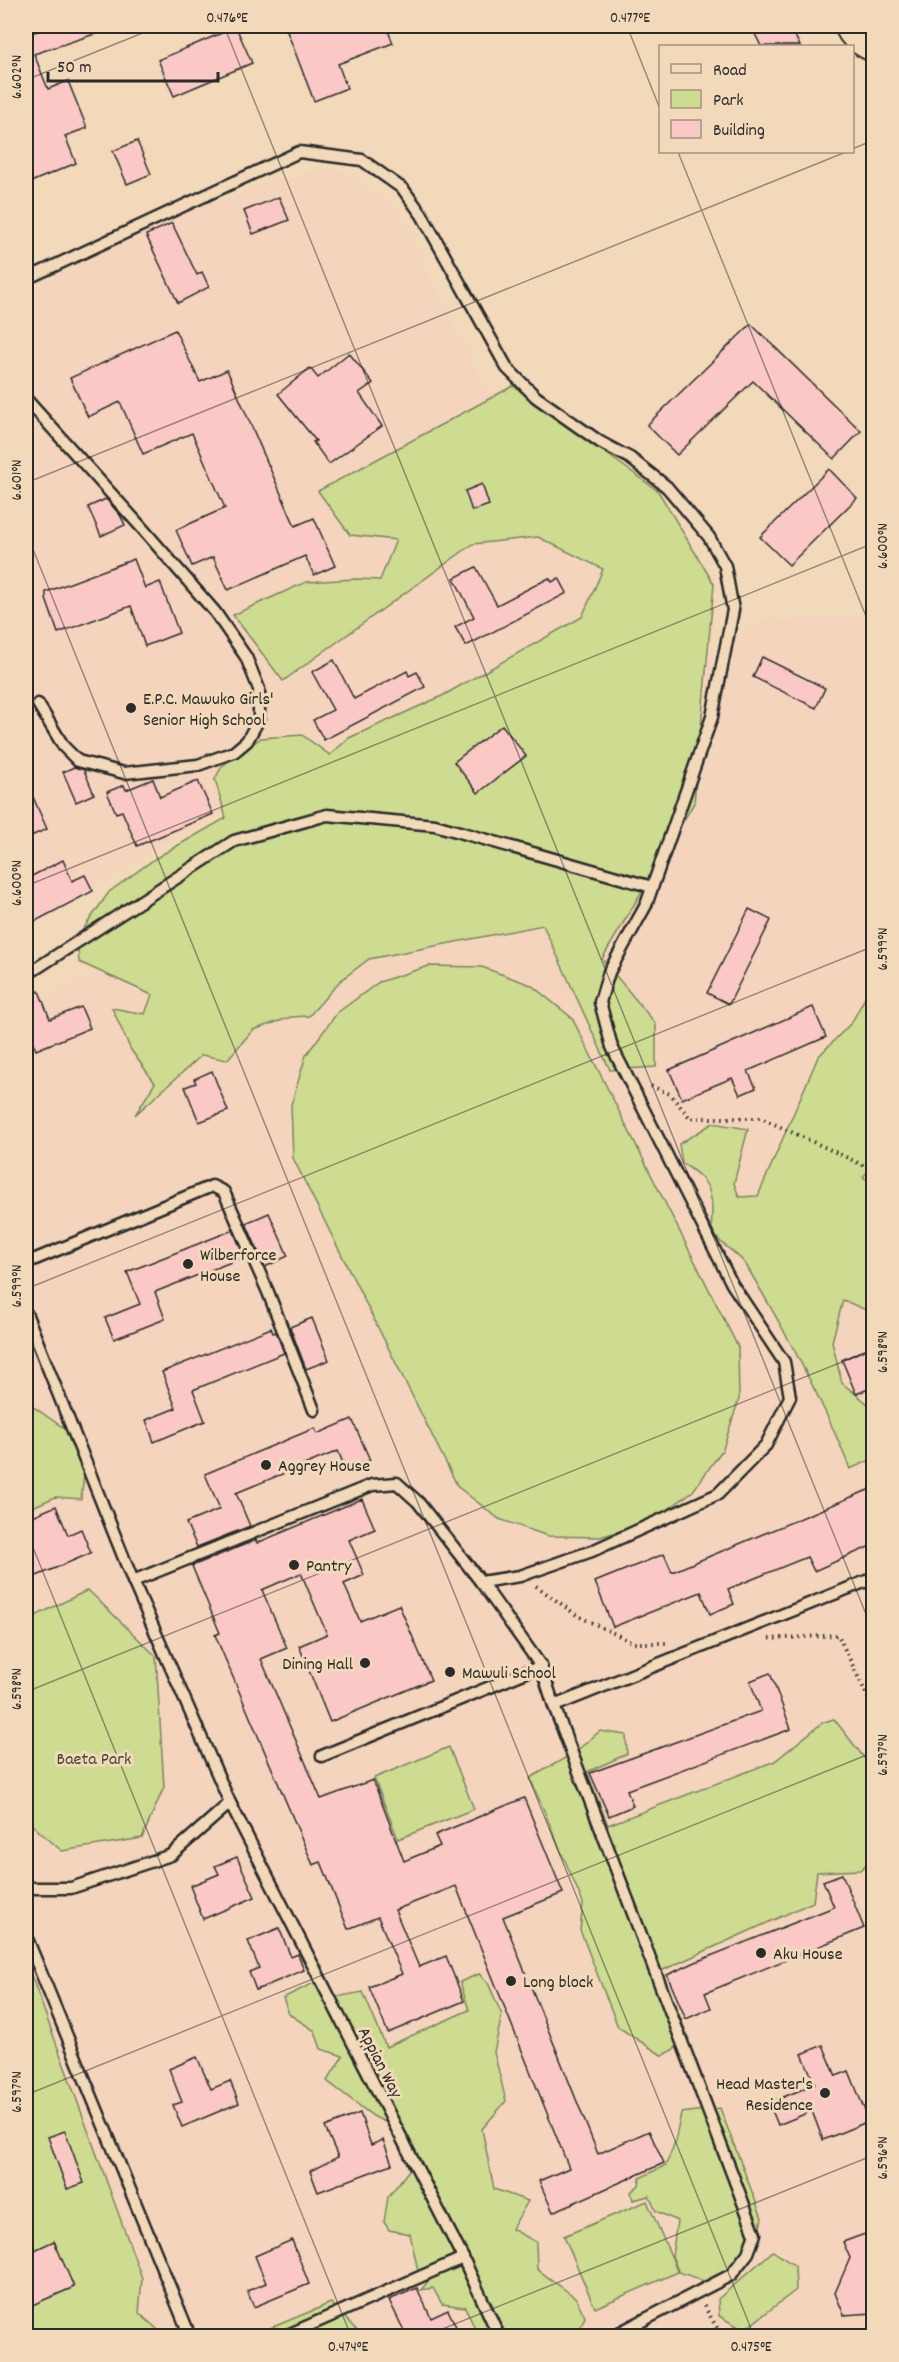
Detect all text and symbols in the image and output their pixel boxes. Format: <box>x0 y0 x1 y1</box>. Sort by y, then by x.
text: 0.476°E <box>206 8 248 30</box>
text: 0.477°E <box>610 8 650 30</box>
scale bar <box>48 45 218 83</box>
legend <box>659 45 854 153</box>
text: 6.602°N <box>7 55 29 99</box>
text: 50 m <box>57 56 92 81</box>
text: Road <box>713 59 747 84</box>
text: Park <box>713 89 744 114</box>
text: Building <box>713 119 765 144</box>
text: 6.601°N <box>7 460 29 500</box>
text: 6.600°N <box>873 523 895 569</box>
place label: E.P.C. Mawuko Girls' Senior High School <box>143 688 274 734</box>
marker: E.P.C. Mawuko Girls' Senior High School <box>124 701 138 715</box>
text: 6.600°N <box>7 860 29 906</box>
text: 6.599°N <box>873 928 895 970</box>
place label: Wilberforce House <box>200 1244 277 1290</box>
marker: Wilberforce House <box>181 1257 195 1271</box>
text: 6.599°N <box>7 1265 29 1307</box>
text: 6.598°N <box>873 1331 895 1373</box>
place label: Aggrey House <box>278 1455 370 1480</box>
marker: Aggrey House <box>259 1458 273 1472</box>
place label: Pantry <box>306 1555 352 1580</box>
marker: Pantry <box>287 1558 301 1572</box>
place label: Dining Hall <box>282 1653 354 1678</box>
marker: Dining Hall <box>358 1656 372 1670</box>
place label: Mawuli School <box>462 1662 556 1687</box>
marker: Mawuli School <box>443 1665 457 1679</box>
text: 6.598°N <box>7 1668 29 1710</box>
text: 6.597°N <box>873 1734 895 1776</box>
park label: Baeta Park <box>57 1748 131 1773</box>
place label: Aku House <box>773 1943 843 1968</box>
marker: Aku House <box>754 1946 768 1960</box>
place label: Long block <box>523 1971 593 1996</box>
marker: Long block <box>504 1974 518 1988</box>
street label: Appian Way <box>350 2023 408 2104</box>
text: 6.597°N <box>7 2071 29 2113</box>
place label: Head Master's Residence <box>716 2073 813 2119</box>
marker: Head Master's Residence <box>818 2086 832 2100</box>
text: 6.596°N <box>873 2136 895 2180</box>
text: 0.474°E <box>328 2337 368 2359</box>
text: 0.475°E <box>730 2337 772 2359</box>

